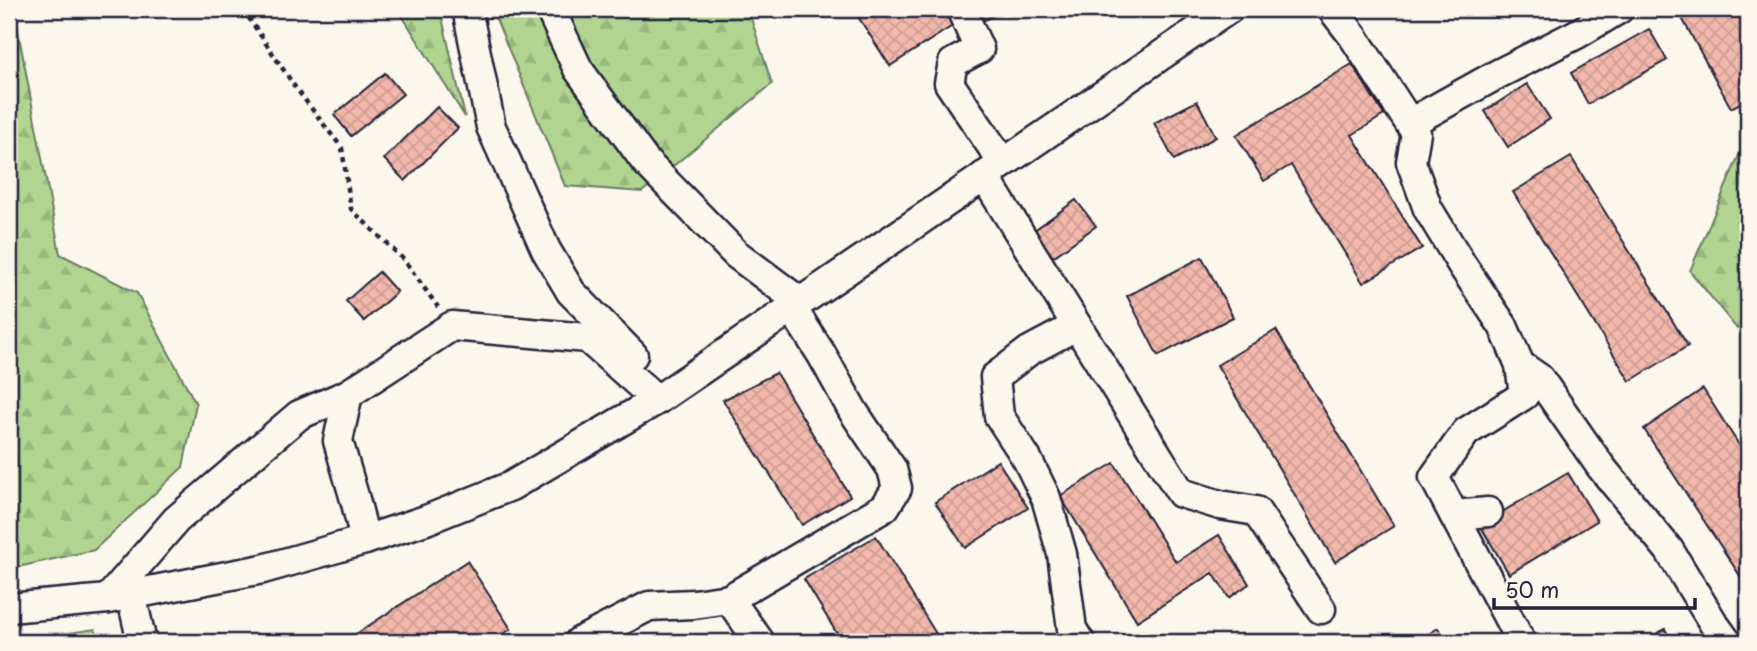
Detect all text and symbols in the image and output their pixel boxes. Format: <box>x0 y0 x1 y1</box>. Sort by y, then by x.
scale bar <box>1494 567 1696 611</box>
text: 50 m <box>1505 573 1559 605</box>

